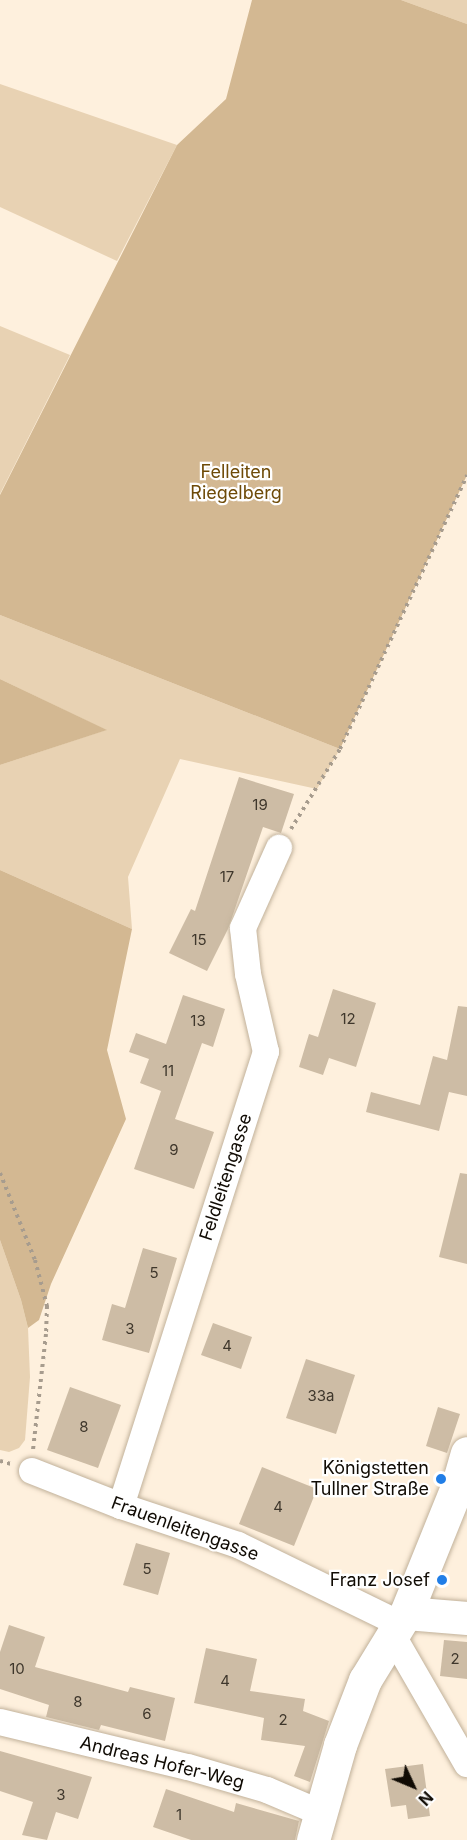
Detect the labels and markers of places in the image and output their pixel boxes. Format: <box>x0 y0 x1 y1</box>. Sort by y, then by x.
place label: Königstetten Tullner Straße <box>310 1458 429 1500</box>
marker: Königstetten Tullner Straße <box>434 1472 448 1486</box>
place label: Franz Josef <box>330 1569 430 1591</box>
marker: Franz Josef <box>435 1573 449 1587</box>

